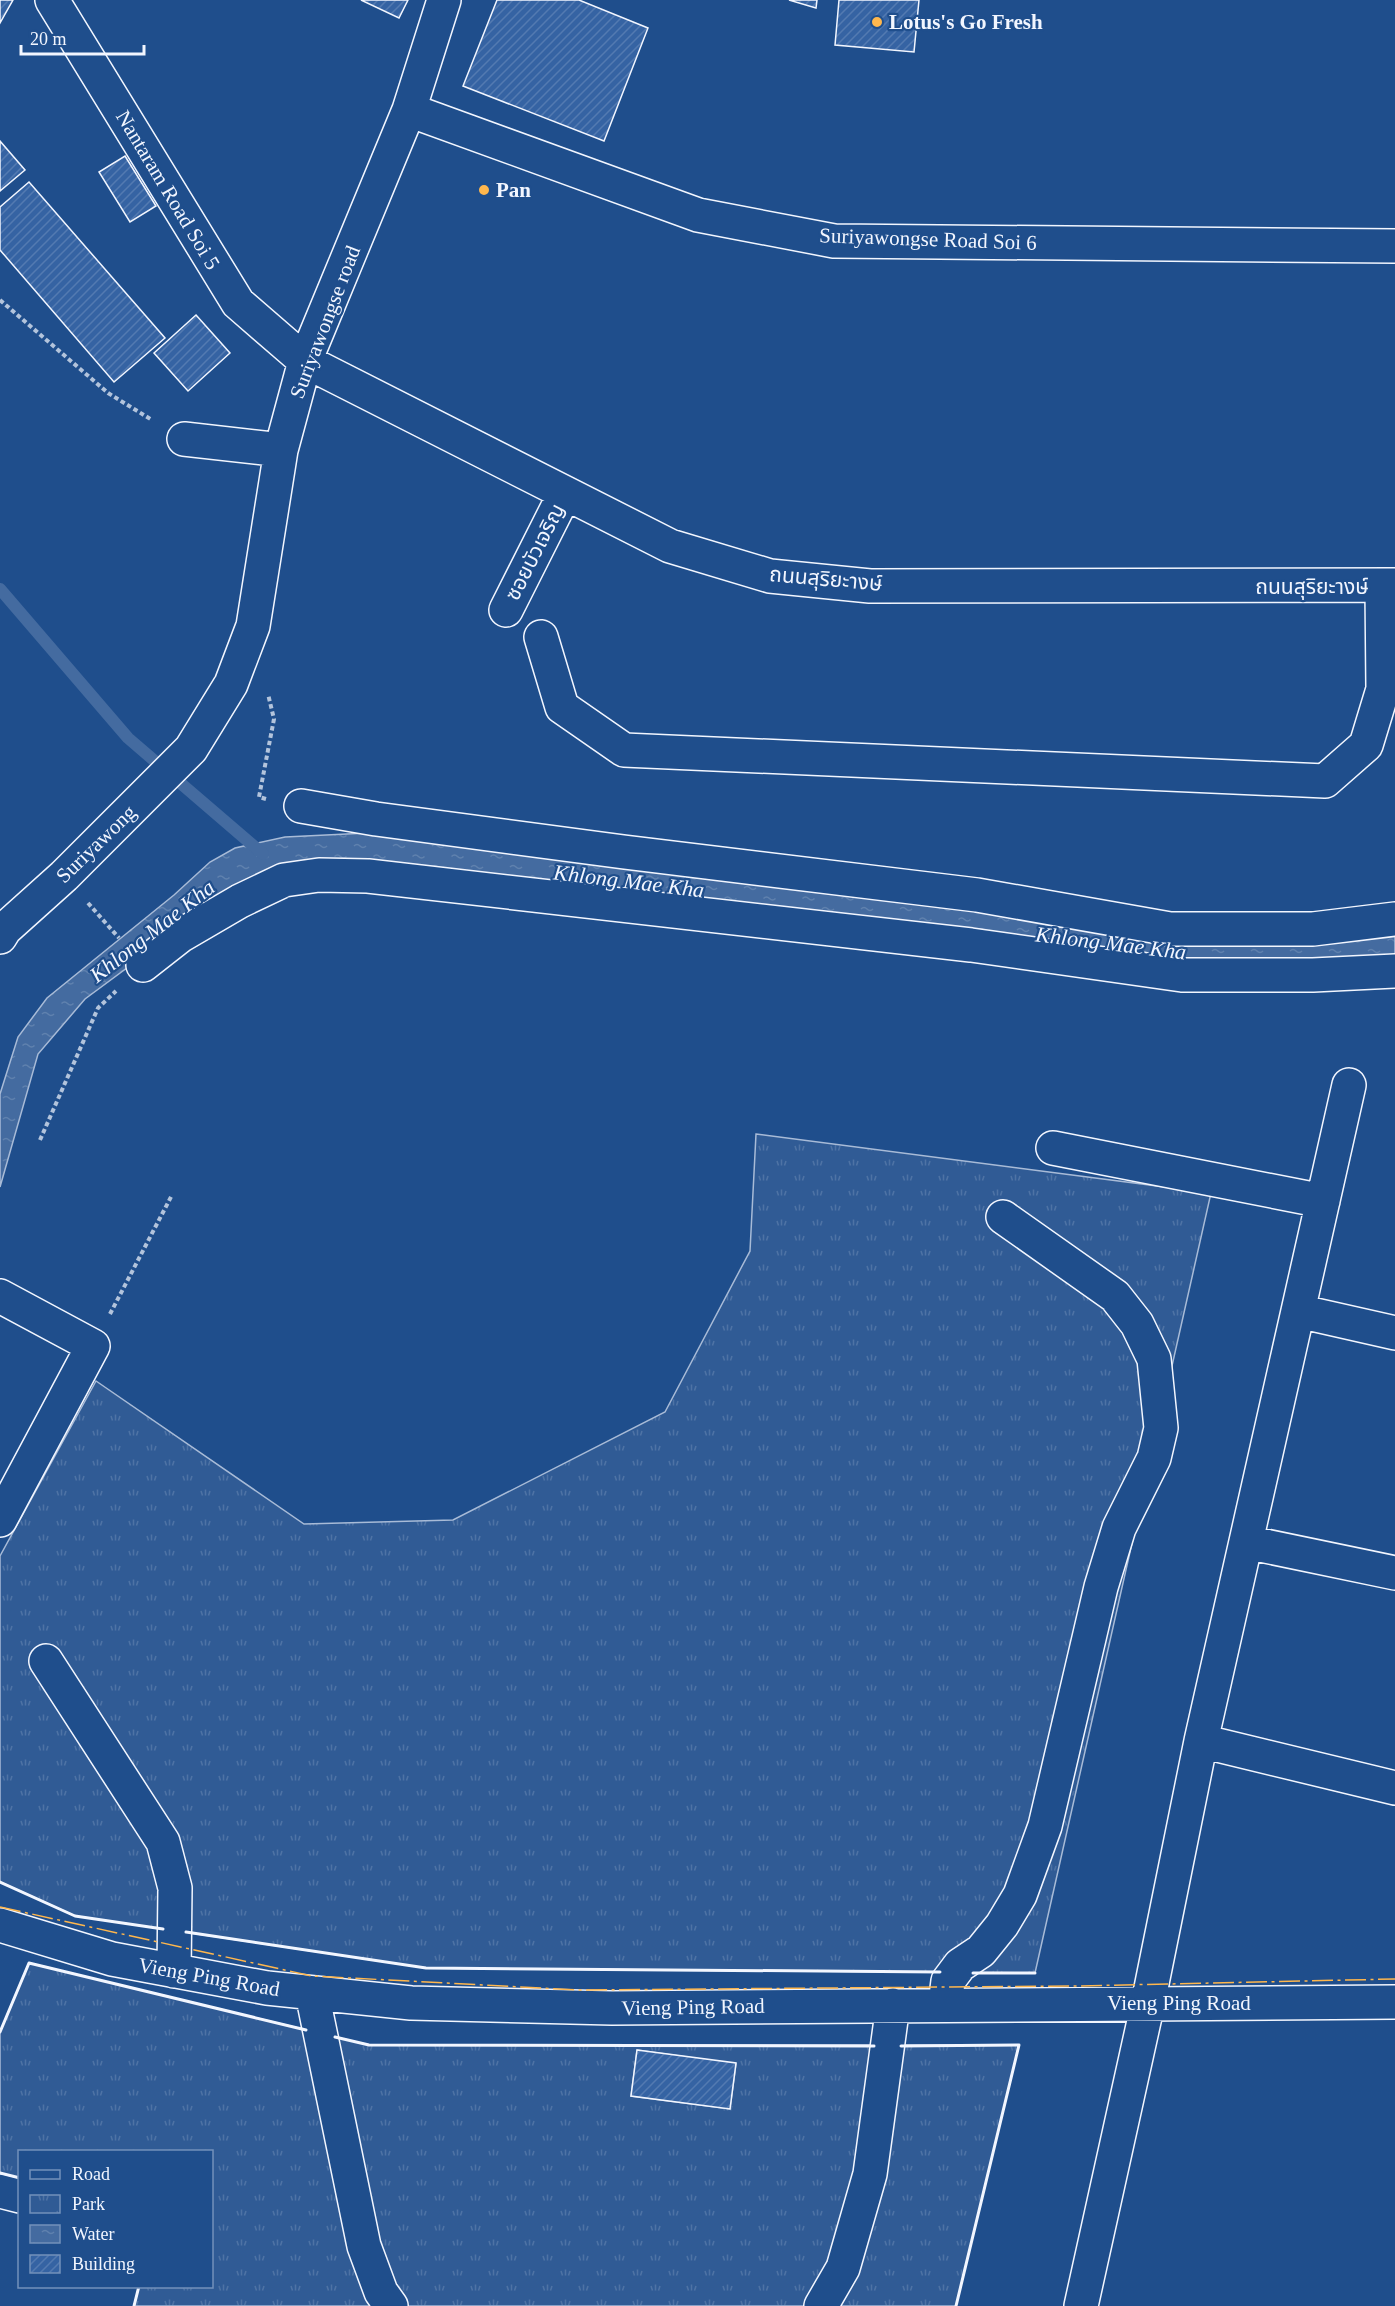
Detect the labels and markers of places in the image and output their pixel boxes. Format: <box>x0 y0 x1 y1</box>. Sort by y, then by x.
place label: Lotus's Go Fresh <box>889 10 1043 34</box>
marker: Lotus's Go Fresh <box>870 15 884 29</box>
place label: Pan <box>496 178 531 202</box>
marker: Pan <box>477 183 491 197</box>

